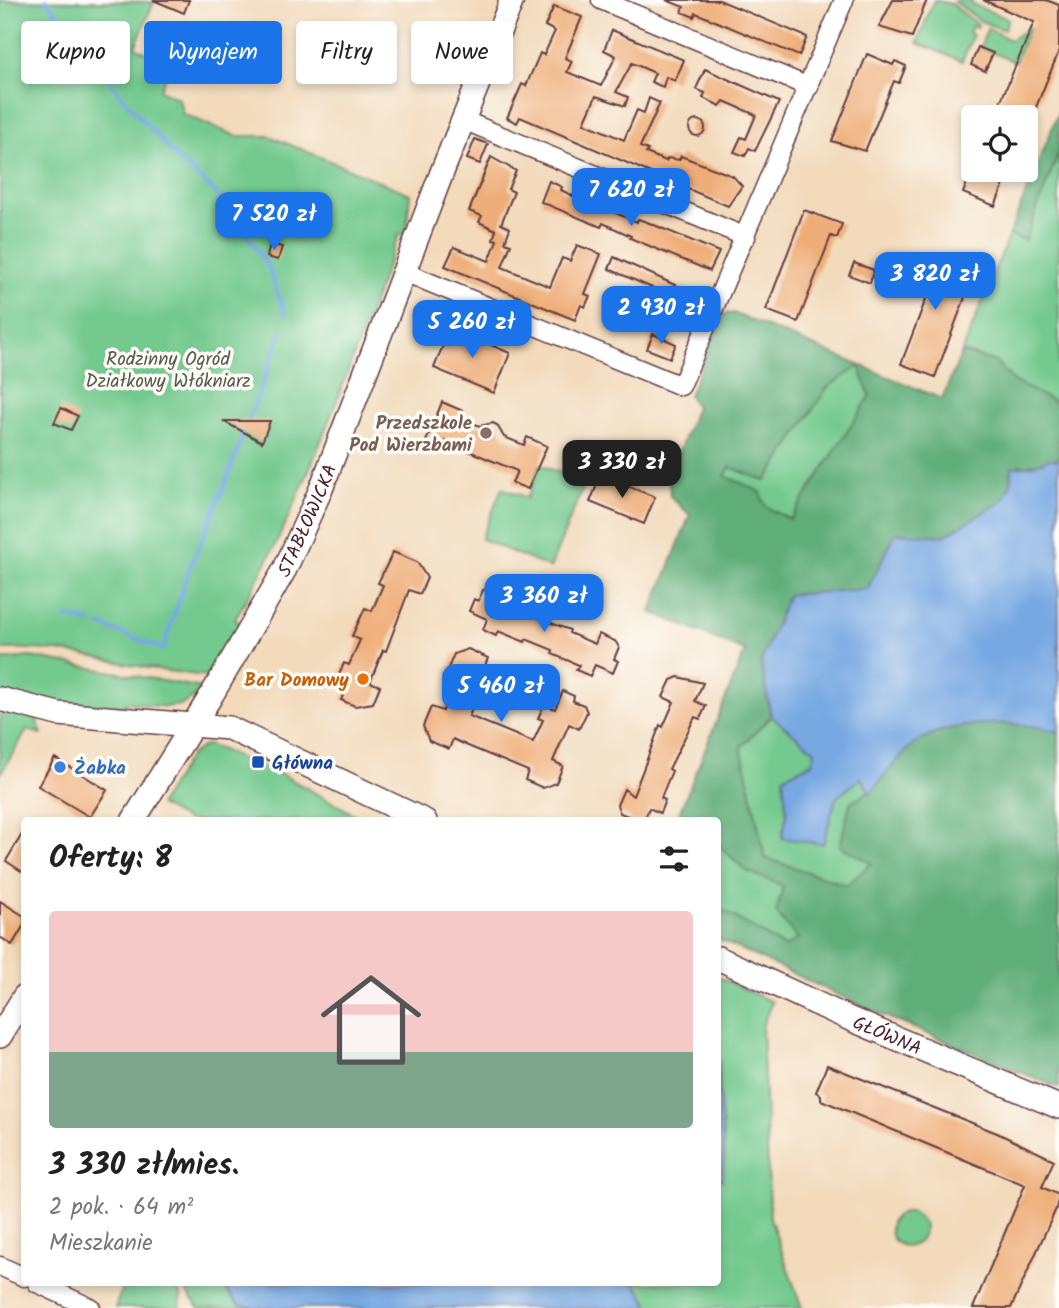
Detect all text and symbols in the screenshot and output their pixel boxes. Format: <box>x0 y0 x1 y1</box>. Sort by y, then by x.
chip: Kupno <box>21 21 130 84</box>
chip: Wynajem <box>144 21 282 84</box>
chip: Filtry <box>296 21 397 84</box>
chip: Nowe <box>411 21 513 84</box>
map controls <box>961 105 1038 182</box>
button: locate <box>961 105 1038 182</box>
pin: 7 620 zł <box>559 168 703 228</box>
text: 7 620 zł <box>588 173 674 209</box>
pin: 7 520 zł <box>202 192 346 252</box>
text: 7 520 zł <box>231 197 317 233</box>
pin: 3 820 zł <box>863 252 1007 312</box>
text: 3 820 zł <box>891 257 979 293</box>
pin: 2 930 zł <box>589 286 733 346</box>
text: 2 930 zł <box>618 291 705 327</box>
pin: 5 260 zł <box>400 300 544 360</box>
text: 5 260 zł <box>429 305 515 341</box>
park label: Rodzinny Ogród Działkowy Włókniarz <box>85 345 251 397</box>
place label: Przedszkole Pod Wierzbami <box>349 409 473 461</box>
marker: Przedszkole Pod Wierzbami <box>478 425 494 441</box>
pin: 3 330 zł <box>550 440 694 500</box>
text: 3 330 zł <box>578 445 666 481</box>
street label: STABŁOWICKA <box>271 460 346 583</box>
pin: 3 360 zł <box>472 574 616 634</box>
text: 3 360 zł <box>501 579 588 615</box>
pin: 5 460 zł <box>429 664 573 724</box>
place label: Bar Domowy <box>244 666 349 696</box>
text: 5 460 zł <box>458 669 544 705</box>
marker: Bar Domowy <box>355 671 371 687</box>
place label: Główna <box>272 749 333 779</box>
place label: Żabka <box>74 754 126 784</box>
marker: Główna <box>250 754 266 770</box>
marker: Żabka <box>52 759 68 775</box>
text: Oferty: 8 <box>49 835 172 883</box>
icon: filters <box>655 840 693 878</box>
icon: home <box>308 957 434 1083</box>
street label: GŁÓWNA <box>848 1009 926 1064</box>
text: 3 330 zł/mies. <box>49 1142 239 1190</box>
text: 2 pok. · 64 m² <box>49 1190 193 1226</box>
text: Mieszkanie <box>49 1226 153 1262</box>

